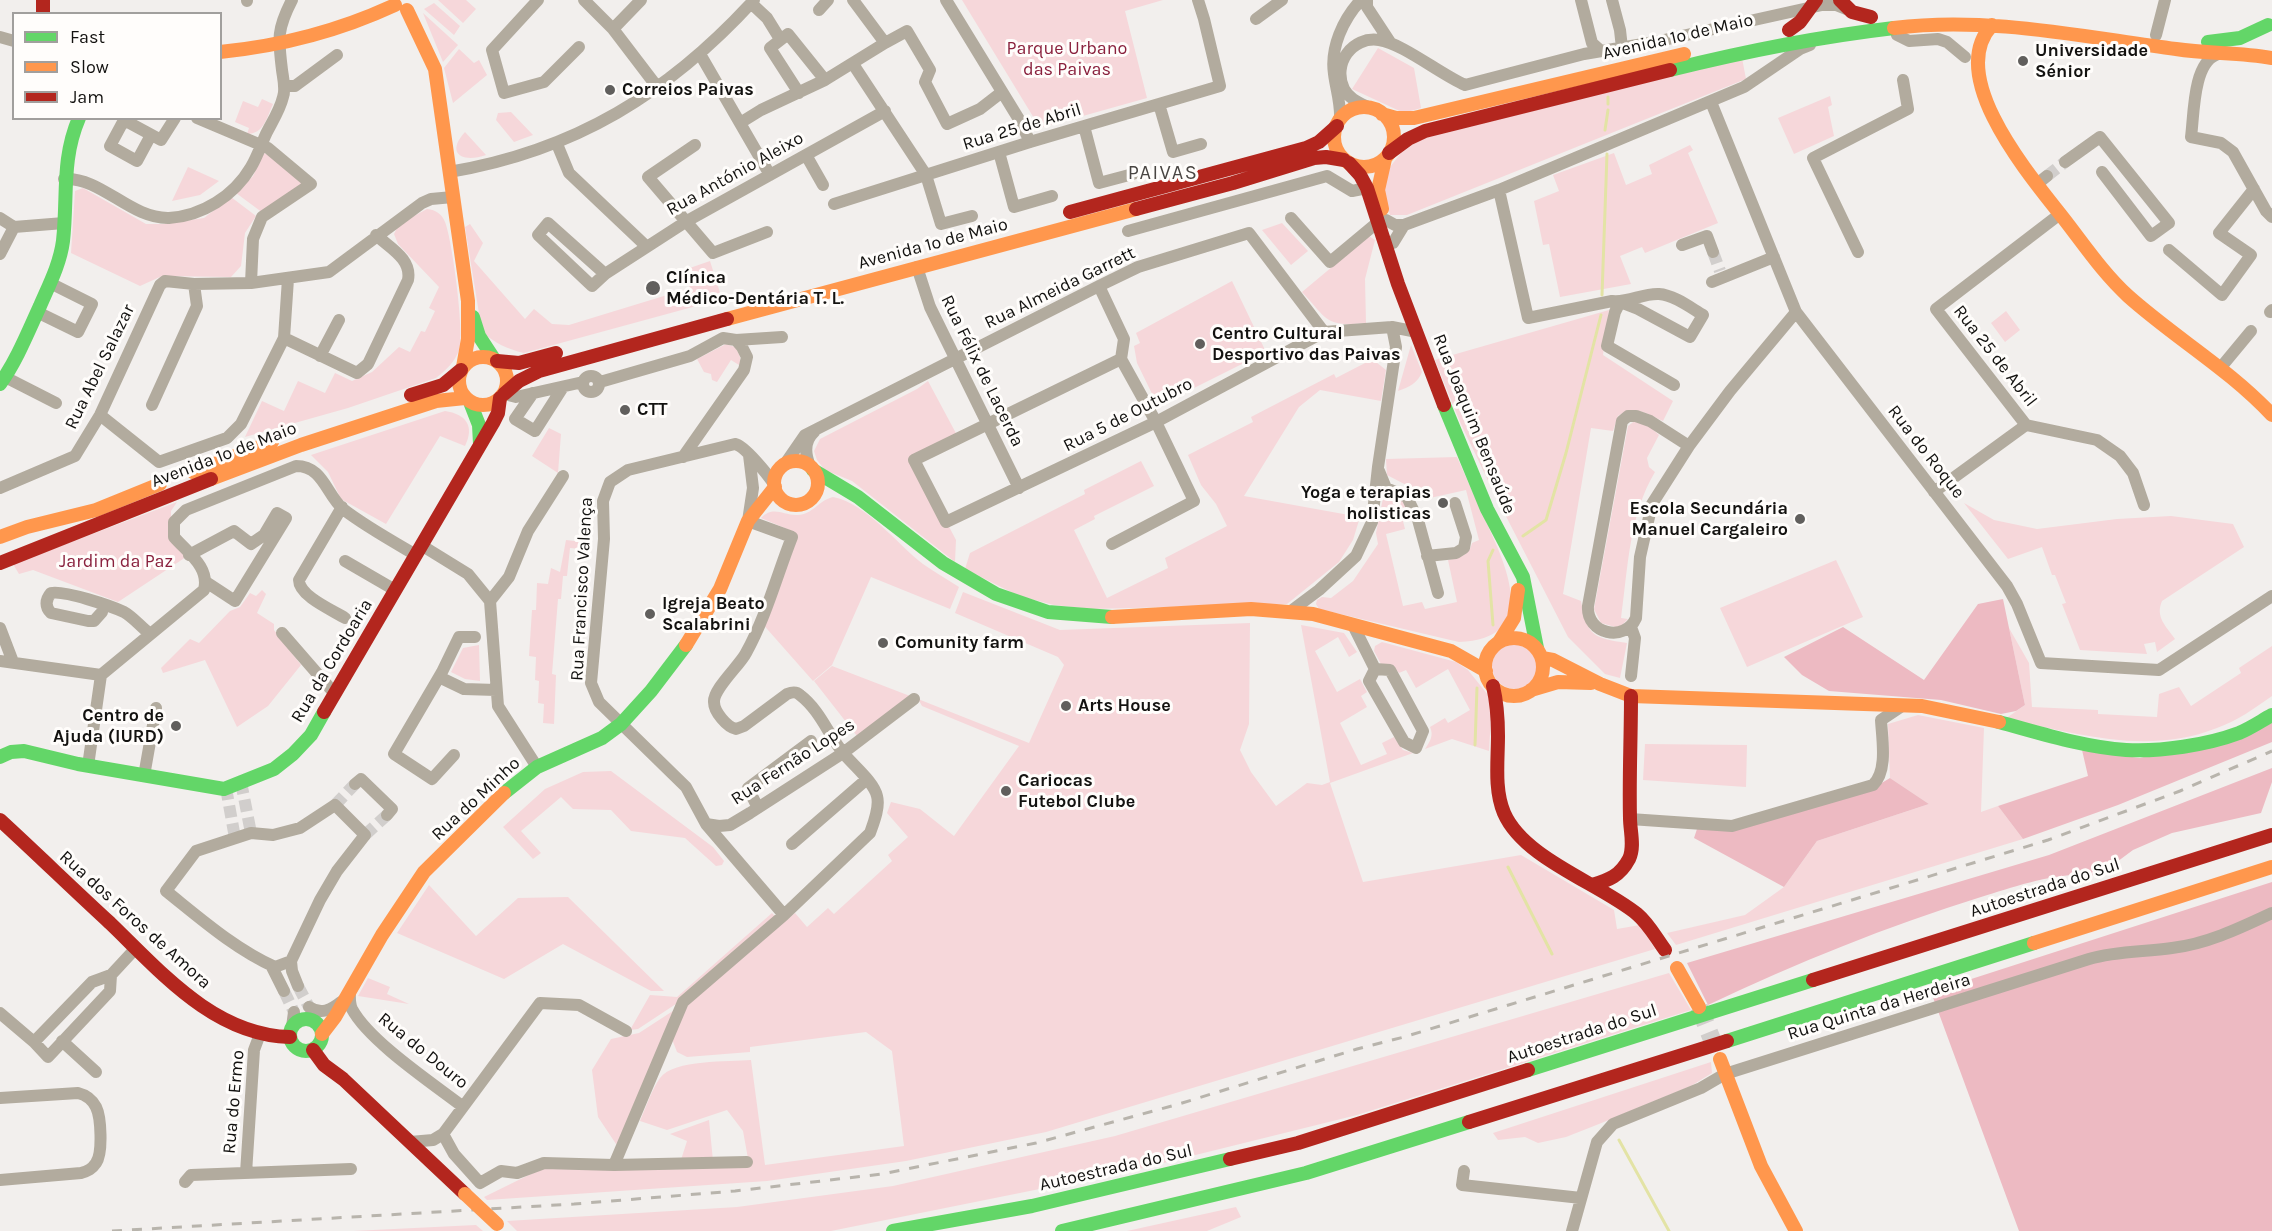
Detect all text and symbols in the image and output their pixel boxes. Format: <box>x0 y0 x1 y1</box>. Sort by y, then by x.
street label: Avenida 1º de Maio <box>1601 9 1755 65</box>
legend <box>12 12 222 120</box>
text: Fast <box>70 26 105 48</box>
park label: Parque Urbano das Paivas <box>1007 38 1127 80</box>
place label: Universidade Sénior <box>2035 40 2148 82</box>
marker: Universidade Sénior <box>2016 54 2030 68</box>
text: Slow <box>70 56 109 78</box>
place label: Correios Paivas <box>622 79 754 101</box>
marker: Correios Paivas <box>603 83 617 97</box>
text: Jam <box>70 86 104 108</box>
street label: Rua 25 de Abril <box>960 99 1084 155</box>
street label: Rua António Aleixo <box>663 127 807 221</box>
district label: PAIVAS <box>1128 161 1198 185</box>
street label: Avenida 1º de Maio <box>856 214 1010 274</box>
street label: Rua Almeida Garrett <box>981 242 1139 334</box>
place label: Clínica Médico-Dentária T. L. <box>666 267 844 310</box>
marker: Clínica Médico-Dentária T. L. <box>644 279 662 297</box>
street label: Rua Félix de Lacerda <box>936 292 1028 450</box>
street label: Rua Abel Salazar <box>60 301 140 433</box>
street label: Rua 25 de Abril <box>1949 301 2041 411</box>
place label: Centro Cultural Desportivo das Paivas <box>1212 323 1401 366</box>
street label: Rua Joaquim Bensaúde <box>1428 331 1520 517</box>
marker: Centro Cultural Desportivo das Paivas <box>1193 337 1207 351</box>
street label: Rua 5 de Outubro <box>1060 373 1196 457</box>
place label: CTT <box>637 399 668 421</box>
street label: Rua do Roque <box>1883 401 1969 503</box>
marker: CTT <box>618 403 632 417</box>
street label: Avenida 1º de Maio <box>148 417 300 493</box>
place label: Yoga e terapias holisticas <box>1301 482 1431 524</box>
street label: Rua Francisco Valença <box>566 496 598 682</box>
marker: Yoga e terapias holisticas <box>1436 496 1450 510</box>
place label: Escola Secundária Manuel Cargaleiro <box>1630 498 1788 540</box>
marker: Escola Secundária Manuel Cargaleiro <box>1793 512 1807 526</box>
park label: Jardim da Paz <box>59 551 173 573</box>
place label: Igreja Beato Scalabrini <box>662 593 765 636</box>
street label: Rua da Cordoaria <box>287 595 377 727</box>
marker: Igreja Beato Scalabrini <box>643 607 657 621</box>
place label: Comunity farm <box>895 632 1024 654</box>
marker: Comunity farm <box>876 636 890 650</box>
place label: Arts House <box>1078 695 1171 717</box>
marker: Arts House <box>1059 699 1073 713</box>
place label: Centro de Ajuda (IURD) <box>53 705 164 748</box>
street label: Rua Fernão Lopes <box>727 714 859 810</box>
marker: Centro de Ajuda (IURD) <box>169 719 183 733</box>
street label: Rua do Minho <box>427 753 525 845</box>
place label: Cariocas Futebol Clube <box>1018 770 1135 812</box>
marker: Cariocas Futebol Clube <box>999 784 1013 798</box>
street label: Rua dos Foros de Amora <box>55 846 215 994</box>
street label: Autoestrada do Sul <box>1967 854 2123 922</box>
street label: Rua Quinta da Herdeira <box>1785 969 1973 1045</box>
street label: Autoestrada do Sul <box>1504 1000 1660 1068</box>
street label: Rua do Douro <box>374 1008 472 1094</box>
street label: Rua do Ermo <box>219 1049 249 1155</box>
street label: Autoestrada do Sul <box>1037 1140 1195 1196</box>

